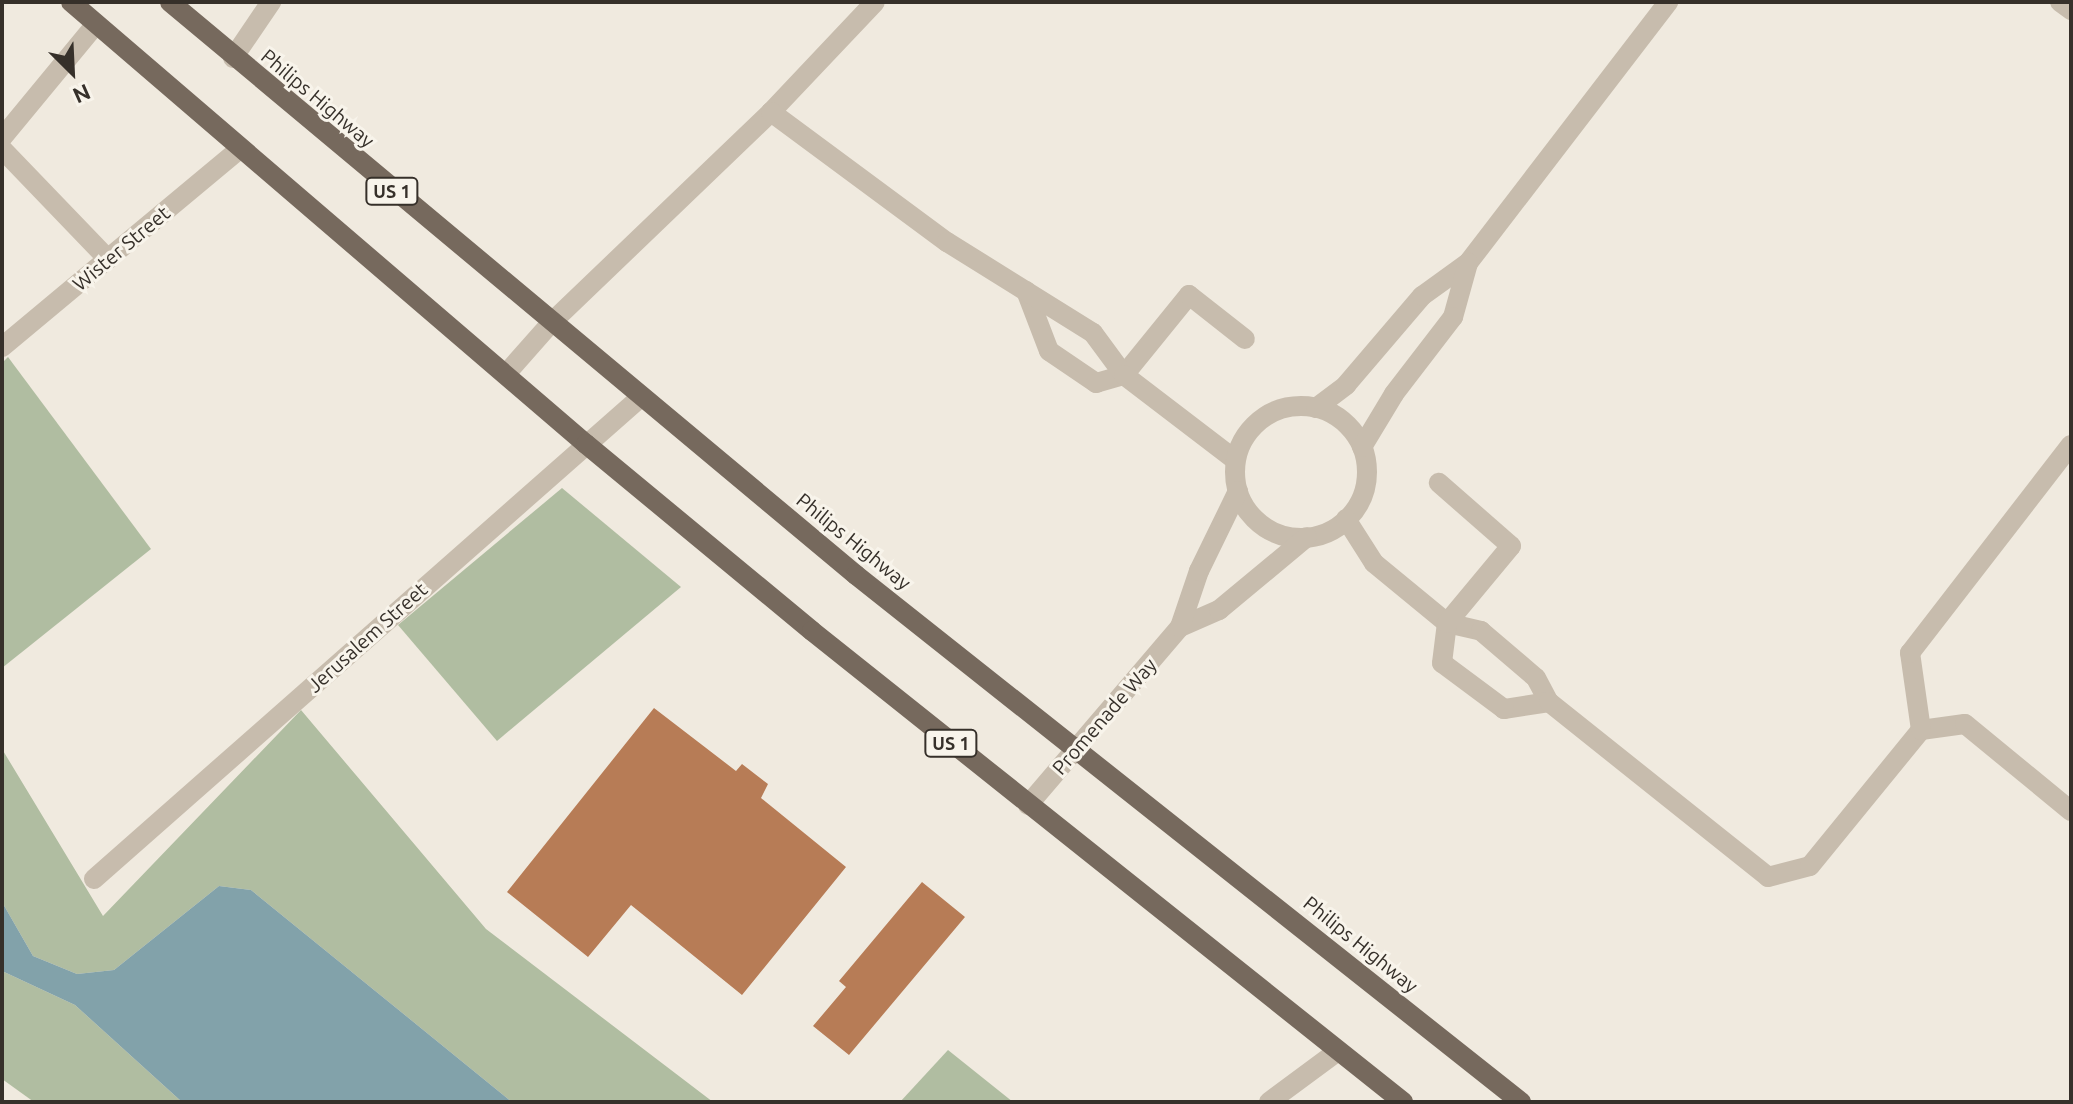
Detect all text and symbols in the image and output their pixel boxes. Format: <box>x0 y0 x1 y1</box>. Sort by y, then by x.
north arrow <box>32 32 112 112</box>
street label: Philips Highway <box>257 44 379 152</box>
text: N <box>69 80 95 109</box>
road number: US 1 <box>364 177 420 205</box>
street label: Wister Street <box>68 200 174 296</box>
street label: Philips Highway <box>792 487 916 595</box>
street label: Jerusalem Street <box>302 577 432 697</box>
street label: Promenade Way <box>1047 653 1161 779</box>
road number: US 1 <box>923 729 979 757</box>
street label: Philips Highway <box>1299 890 1423 998</box>

